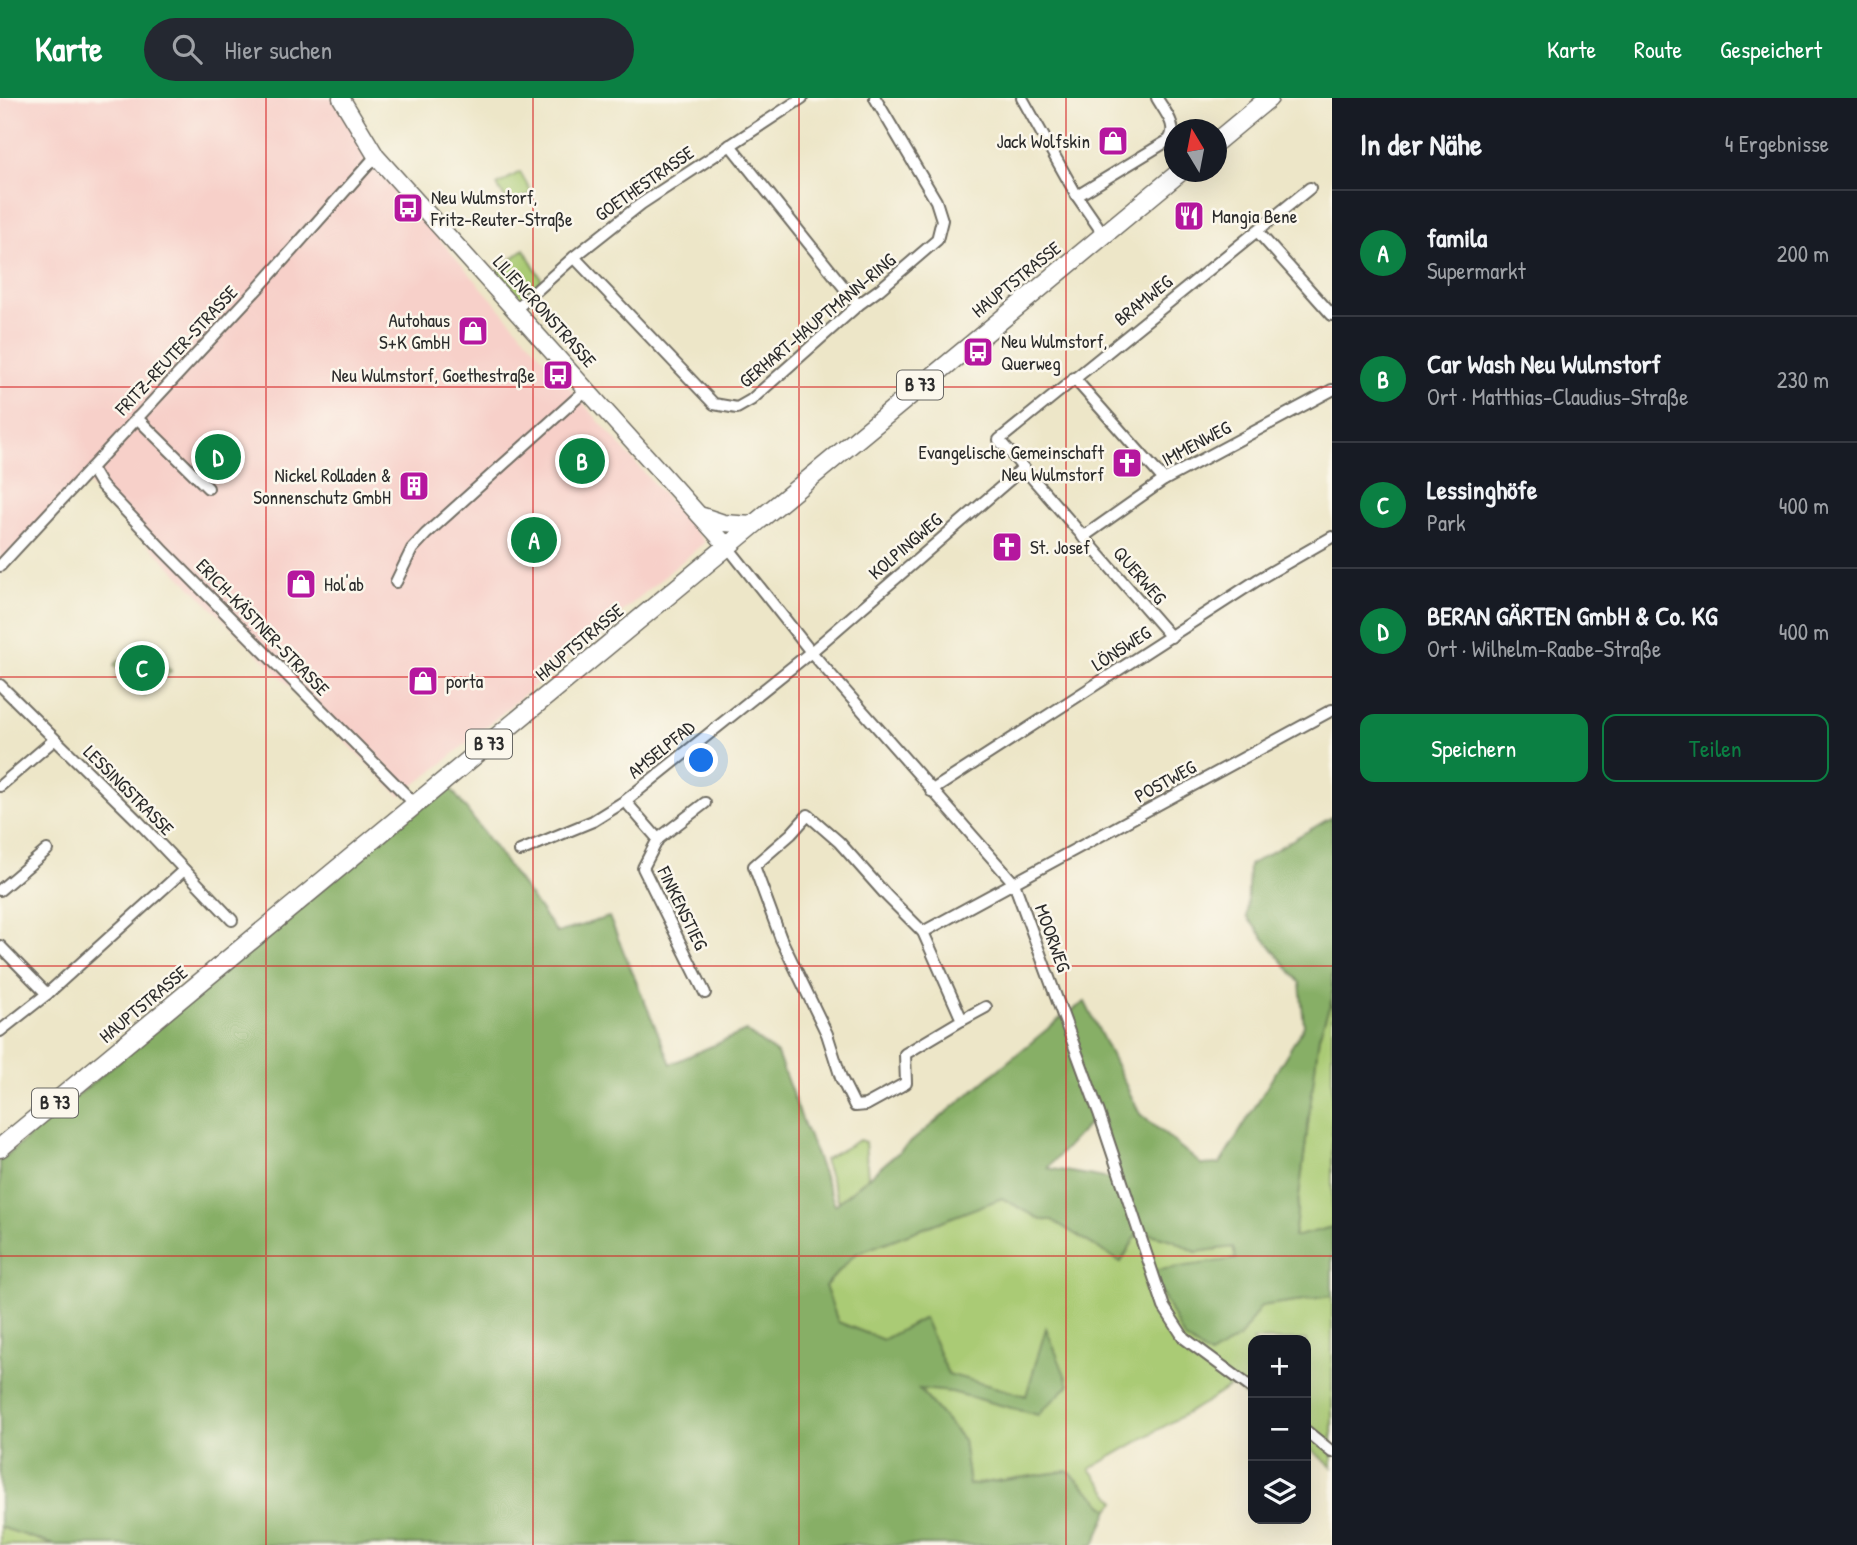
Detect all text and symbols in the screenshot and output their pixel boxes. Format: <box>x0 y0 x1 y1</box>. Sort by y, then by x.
search box <box>144 18 634 81</box>
text: Karte <box>35 27 102 71</box>
icon: search <box>168 30 206 68</box>
text: Hier suchen <box>224 32 332 67</box>
text: Karte <box>1547 33 1596 65</box>
text: Route <box>1634 33 1682 65</box>
text: Gespeichert <box>1720 33 1822 65</box>
north arrow <box>1164 119 1227 182</box>
shop icon: Jack Wolfskin <box>1096 124 1130 158</box>
text: In der Nähe <box>1360 124 1482 164</box>
place label: Jack Wolfskin <box>997 128 1090 154</box>
text: 4 Ergebnisse <box>1725 128 1829 159</box>
street label: GOETHESTRASSE <box>589 139 699 227</box>
place label: Neu Wulmstorf, Fritz-Reuter-Straße <box>430 184 573 232</box>
bus stop icon: Neu Wulmstorf, Fritz-Reuter-Straße <box>391 191 425 225</box>
restaurant icon: Mangia Bene <box>1172 199 1206 233</box>
place label: Mangia Bene <box>1212 203 1298 229</box>
text: famila <box>1427 220 1487 255</box>
street label: HAUPTSTRASSE <box>966 235 1067 323</box>
text: A <box>1377 238 1389 269</box>
text: 200 m <box>1777 238 1829 269</box>
street label: GERHART-HAUPTMANN-RING <box>733 247 901 393</box>
street label: LILIENCRONSTRASSE <box>488 249 603 373</box>
text: Supermarkt <box>1427 255 1526 286</box>
street label: BRAMWEG <box>1108 268 1178 332</box>
street label: FRITZ-REUTER-STRASSE <box>108 279 243 421</box>
place label: Autohaus S+K GmbH <box>379 307 450 355</box>
shop icon: Autohaus S+K GmbH <box>456 314 490 348</box>
place label: Neu Wulmstorf, Querweg <box>1001 328 1107 376</box>
bus stop icon: Neu Wulmstorf, Querweg <box>961 335 995 369</box>
text: Car Wash Neu Wulmstorf <box>1427 346 1661 381</box>
bus stop icon: Neu Wulmstorf, Goethestraße <box>541 358 575 392</box>
place label: Neu Wulmstorf, Goethestraße <box>332 362 535 388</box>
text: B <box>1377 364 1389 395</box>
text: 230 m <box>1777 364 1829 395</box>
road number: B 73 <box>897 370 943 400</box>
text: Ort · Matthias-Claudius-Straße <box>1427 381 1688 412</box>
street label: IMMENWEG <box>1157 414 1235 472</box>
pin: D <box>195 431 241 483</box>
pin: B <box>559 435 605 487</box>
place label: Evangelische Gemeinschaft Neu Wulmstorf <box>919 439 1104 487</box>
church icon: Evangelische Gemeinschaft Neu Wulmstorf <box>1110 446 1144 480</box>
place label: Nickel Rolladen & Sonnenschutz GmbH <box>253 462 391 510</box>
building icon: Nickel Rolladen & Sonnenschutz GmbH <box>397 469 431 503</box>
text: Lessinghöfe <box>1427 472 1537 507</box>
text: C <box>1377 490 1389 521</box>
text: 400 m <box>1779 490 1829 521</box>
street label: KOLPINGWEG <box>863 507 947 585</box>
text: Park <box>1427 507 1465 538</box>
pin: A <box>511 514 557 566</box>
church icon: St. Josef <box>990 530 1024 564</box>
place label: St. Josef <box>1030 534 1090 560</box>
street label: QUERWEG <box>1108 540 1172 610</box>
street label: ERICH-KÄSTNER-STRASSE <box>191 553 336 702</box>
shop icon: Hol'ab <box>284 567 318 601</box>
place label: Hol'ab <box>324 571 364 597</box>
street label: HAUPTSTRASSE <box>529 597 629 687</box>
text: BERAN GÄRTEN GmbH & Co. KG <box>1427 598 1718 633</box>
text: D <box>1378 616 1388 647</box>
text: 400 m <box>1779 616 1829 647</box>
street label: LÖNSWEG <box>1086 619 1156 677</box>
text: Ort · Wilhelm-Raabe-Straße <box>1427 633 1661 664</box>
pin: C <box>119 642 165 694</box>
shop icon: porta <box>406 664 440 698</box>
place label: porta <box>446 668 484 694</box>
street label: AMSELPFAD <box>622 714 700 784</box>
button: Speichern <box>1360 714 1588 782</box>
button: Teilen <box>1602 714 1829 782</box>
road number: B 73 <box>466 730 512 758</box>
street label: LESSINGSTRASSE <box>78 739 180 841</box>
your location <box>684 743 718 777</box>
street label: POSTWEG <box>1130 753 1200 809</box>
street label: FINKENSTIEG <box>651 861 714 954</box>
street label: MOORWEG <box>1029 901 1077 975</box>
street label: HAUPTSTRASSE <box>93 959 193 1049</box>
road number: B 73 <box>32 1088 78 1118</box>
map controls <box>1248 1335 1311 1524</box>
button: + <box>1248 1335 1311 1398</box>
button: − <box>1248 1398 1311 1461</box>
button: layers <box>1248 1461 1311 1524</box>

